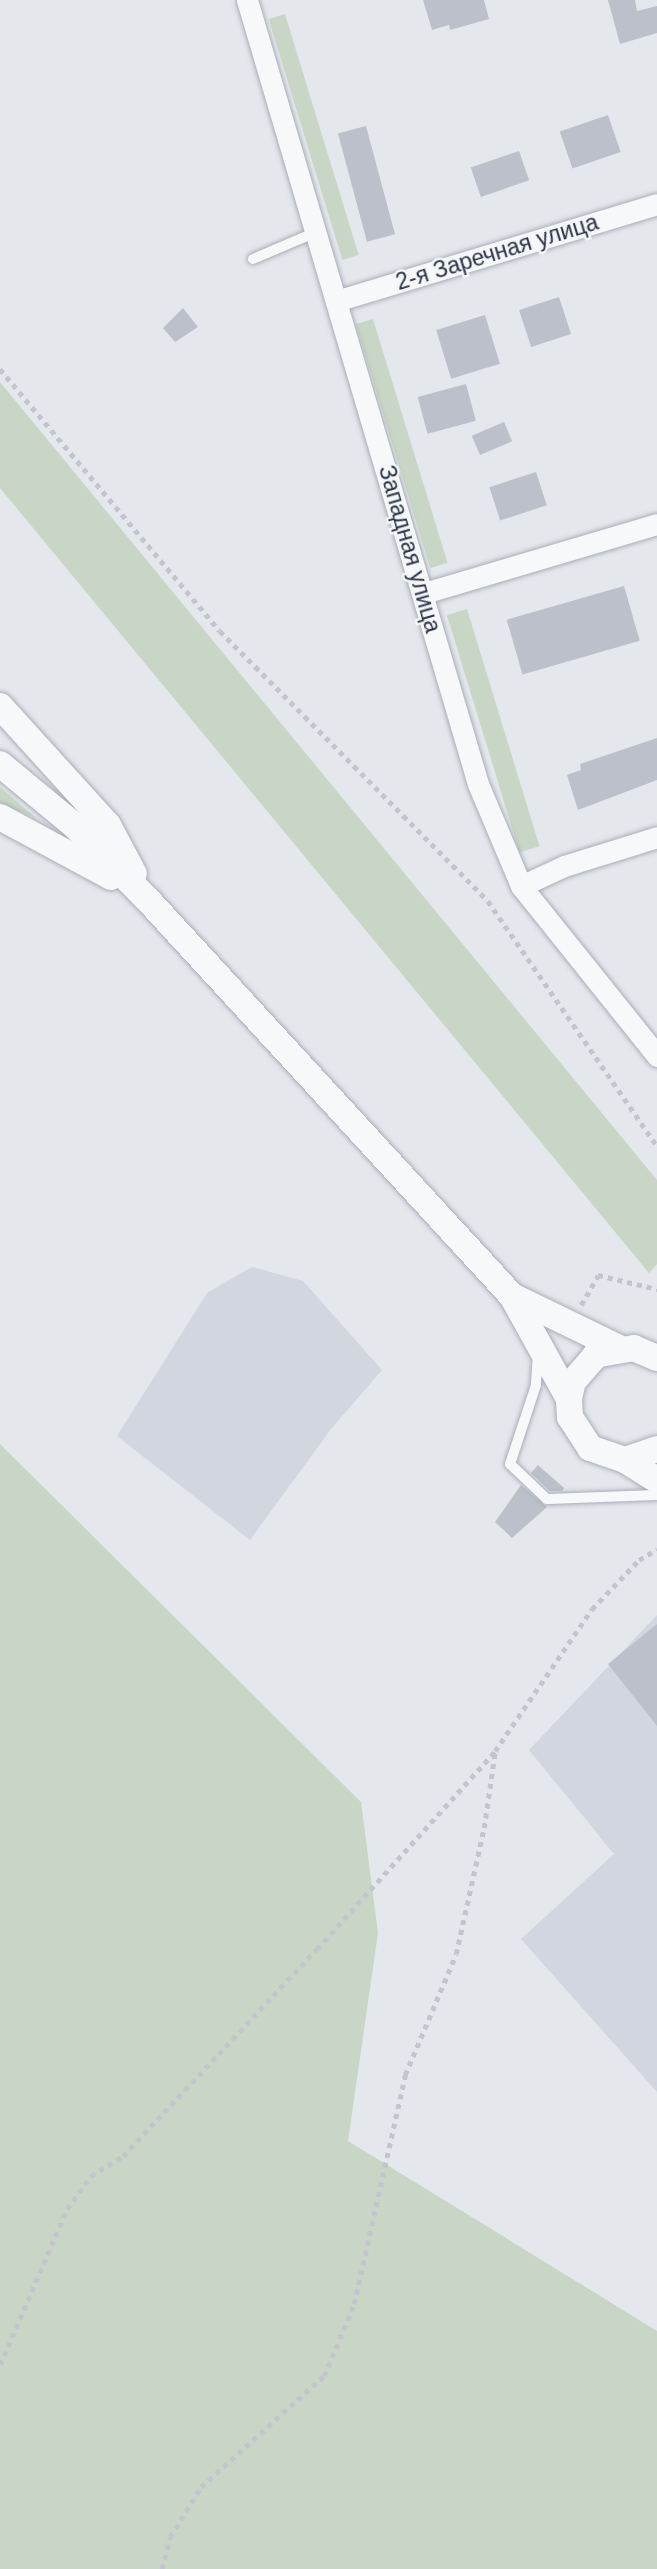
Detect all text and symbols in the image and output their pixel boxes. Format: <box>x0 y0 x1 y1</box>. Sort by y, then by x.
street label: 2-я Заречная улица <box>392 208 602 296</box>
street label: Западная улица <box>373 462 447 636</box>

